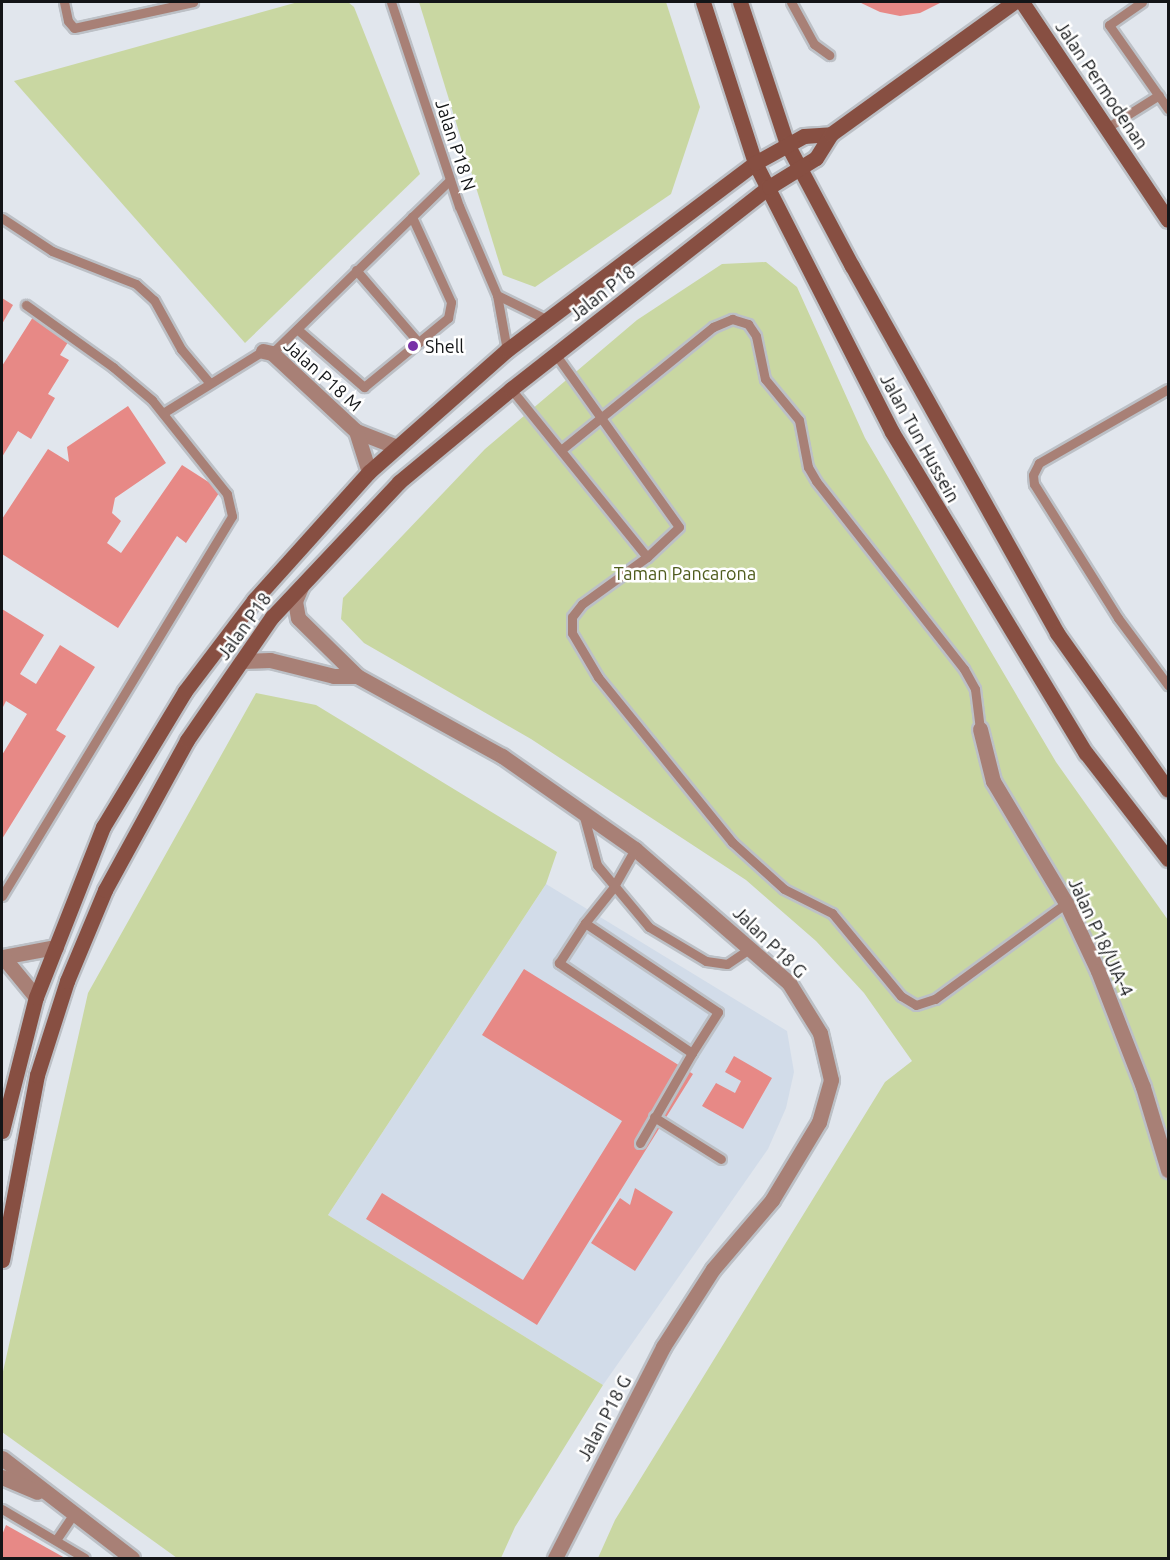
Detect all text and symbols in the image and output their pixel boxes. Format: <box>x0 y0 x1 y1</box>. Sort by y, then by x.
street label: Jalan Permodenan <box>1051 17 1153 153</box>
street label: Jalan P18 N <box>431 97 481 193</box>
street label: Jalan P18 <box>565 261 639 325</box>
street label: Jalan P18 M <box>280 334 366 416</box>
place label: Shell <box>425 335 464 357</box>
marker: Shell <box>406 339 420 353</box>
street label: Jalan Tun Hussein <box>876 370 964 506</box>
park label: Taman Pancarona <box>614 562 756 584</box>
street label: Jalan P18 <box>212 588 276 664</box>
street label: Jalan P18/UIA-4 <box>1064 874 1138 1000</box>
street label: Jalan P18 G <box>729 902 811 982</box>
street label: Jalan P18 G <box>572 1372 636 1464</box>

